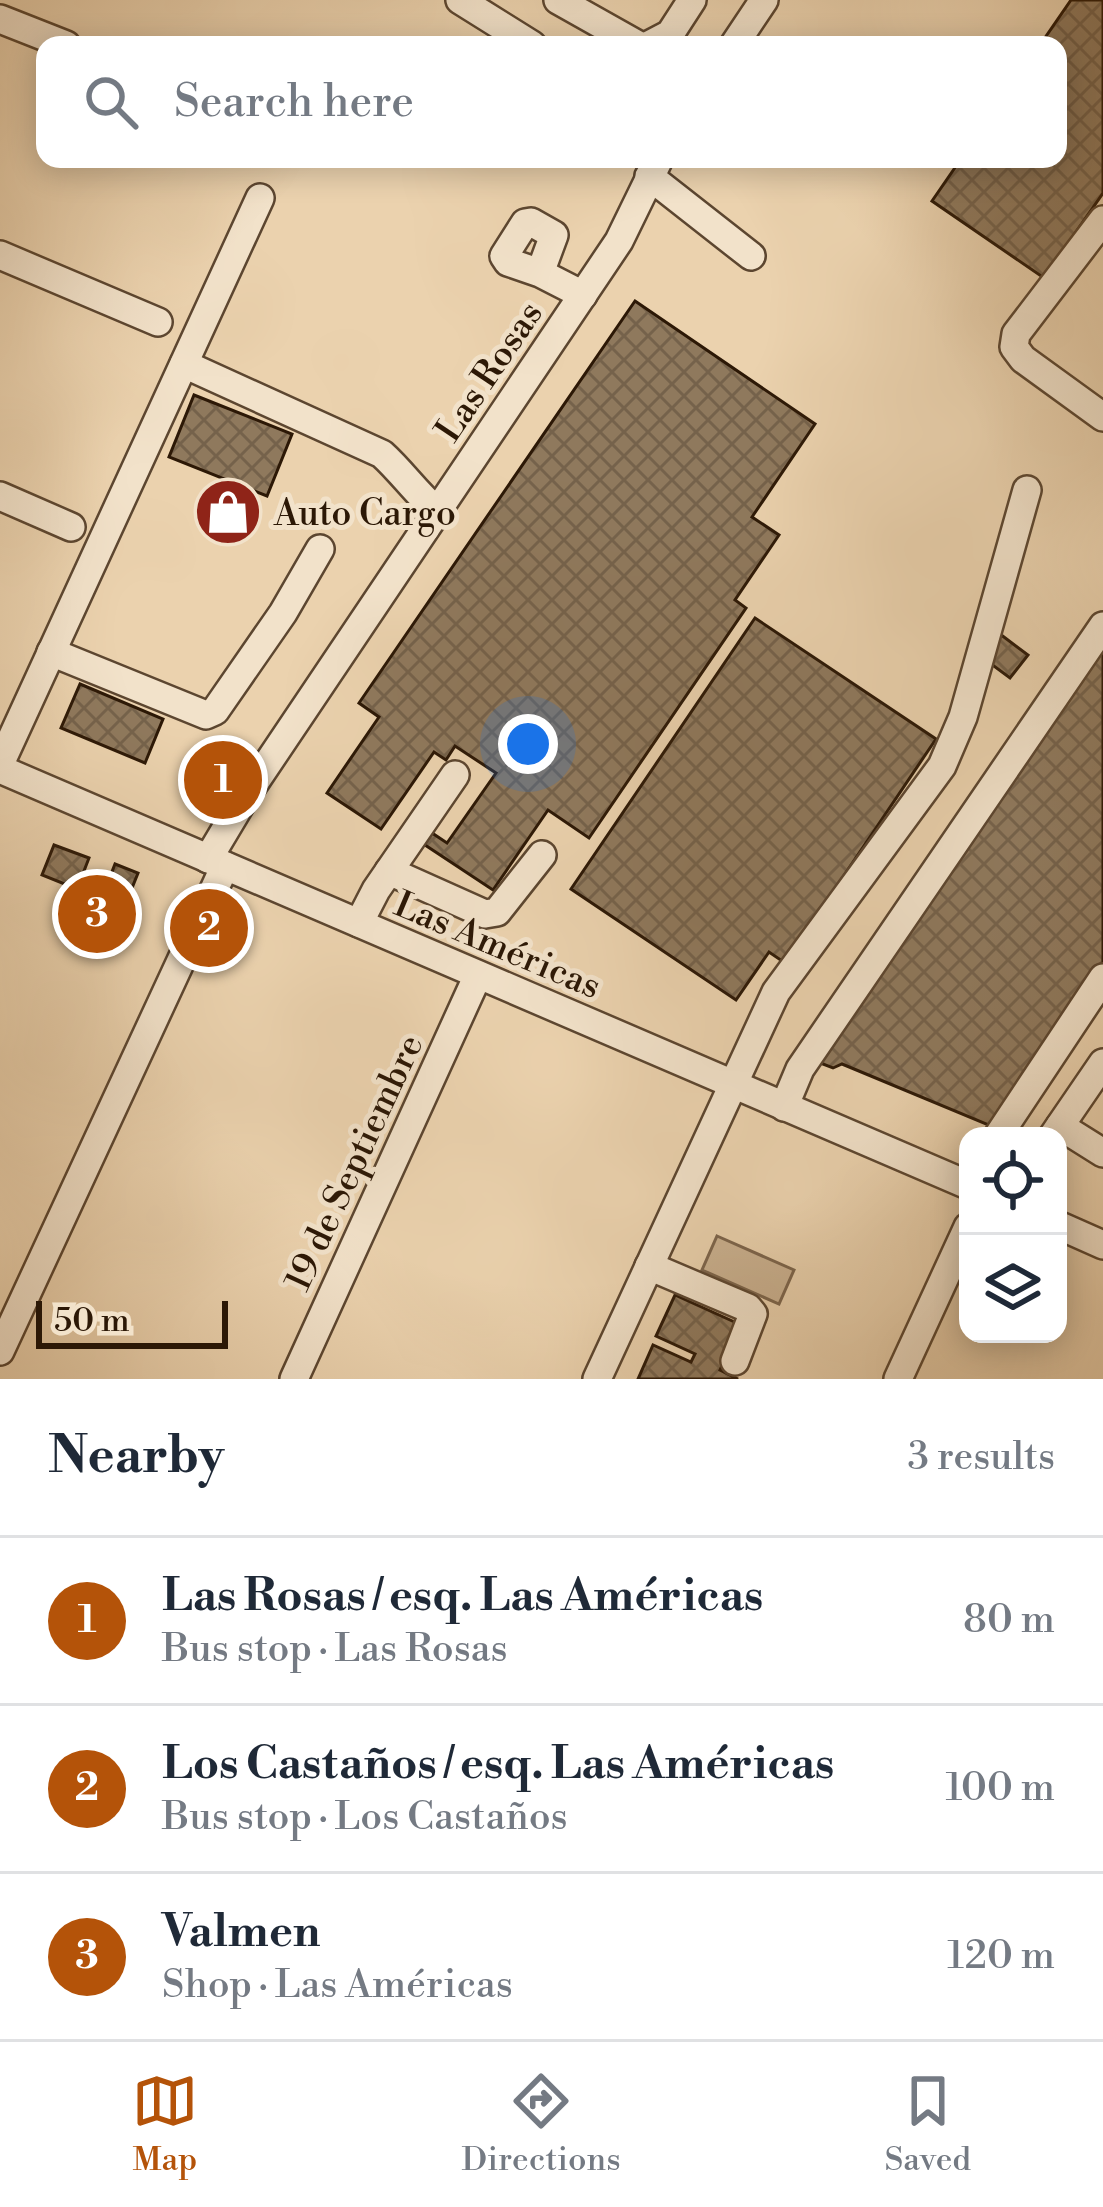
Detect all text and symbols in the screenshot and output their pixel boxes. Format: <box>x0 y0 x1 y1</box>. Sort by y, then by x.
search box <box>36 36 1067 168</box>
icon: search <box>78 69 144 135</box>
text: Search here <box>174 74 414 131</box>
street label: Las Rosas <box>427 294 553 451</box>
shop icon: Auto Cargo <box>193 477 263 547</box>
place label: Auto Cargo <box>273 492 456 537</box>
your location <box>498 714 558 774</box>
pin: 1 <box>184 735 262 825</box>
pin: 3 <box>58 869 136 959</box>
pin: 2 <box>170 883 248 973</box>
street label: Las Américas <box>387 883 607 1010</box>
street label: 19 de Septiembre <box>276 1028 434 1298</box>
map controls <box>959 1127 1067 1343</box>
button: locate <box>959 1127 1067 1235</box>
button: layers <box>959 1235 1067 1343</box>
scale bar <box>36 1295 228 1348</box>
text: 50 m <box>54 1301 130 1342</box>
text: Nearby <box>48 1425 224 1489</box>
text: 3 results <box>907 1433 1055 1482</box>
text: Las Rosas / esq. Las Américas <box>162 1568 763 1625</box>
text: 1 <box>78 1596 96 1645</box>
text: 80 m <box>963 1596 1055 1645</box>
text: Bus stop · Las Rosas <box>162 1625 508 1674</box>
text: Los Castaños / esq. Las Américas <box>162 1736 834 1793</box>
text: 2 <box>75 1764 99 1813</box>
text: 100 m <box>946 1764 1055 1813</box>
text: Bus stop · Los Castaños <box>162 1793 568 1842</box>
text: Valmen <box>162 1904 321 1961</box>
text: 3 <box>75 1932 99 1981</box>
text: 120 m <box>947 1932 1055 1981</box>
text: Shop · Las Américas <box>162 1961 513 2010</box>
tab: Map <box>132 2068 198 2181</box>
tab: Directions <box>462 2068 621 2181</box>
tab: Saved <box>884 2068 971 2181</box>

